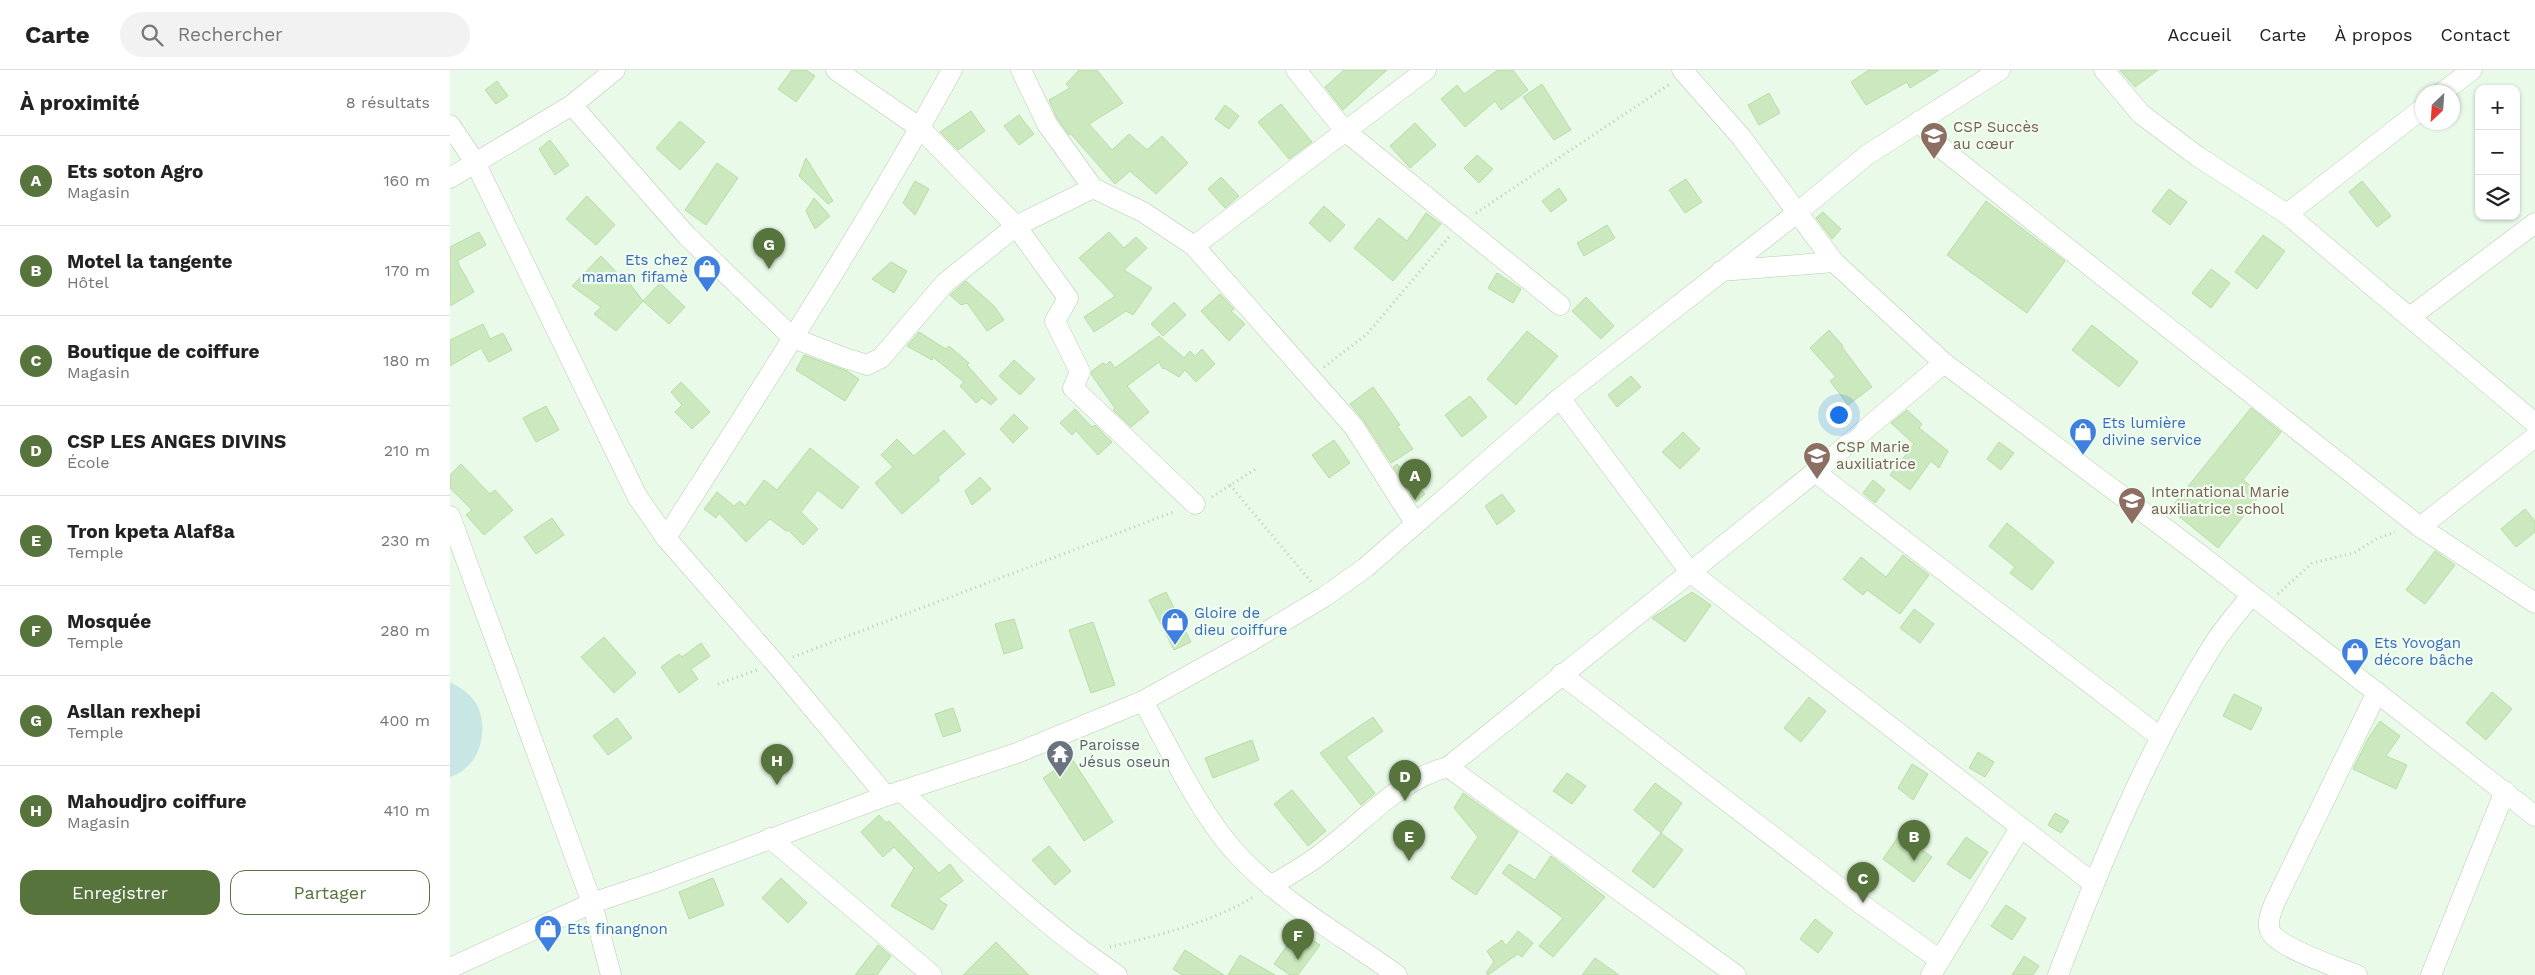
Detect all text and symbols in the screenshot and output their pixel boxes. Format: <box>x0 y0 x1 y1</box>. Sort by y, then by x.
search box <box>120 12 470 57</box>
text: Carte <box>25 21 90 49</box>
icon: search <box>138 21 166 49</box>
text: Rechercher <box>178 23 283 46</box>
text: Accueil <box>2168 24 2231 45</box>
text: Carte <box>2259 24 2306 45</box>
text: À propos <box>2334 24 2412 45</box>
text: Contact <box>2440 24 2510 45</box>
north arrow <box>2415 85 2460 130</box>
map controls <box>2475 85 2520 220</box>
button: + <box>2475 85 2520 130</box>
text: À proximité <box>20 90 140 115</box>
text: 8 résultats <box>346 93 430 112</box>
place label: CSP Succès au cœur <box>1953 118 2039 153</box>
school or university icon: CSP Succès au cœur <box>1919 121 1949 160</box>
button: − <box>2475 130 2520 175</box>
text: Ets soton Agro <box>67 160 204 183</box>
text: A <box>31 171 41 190</box>
text: 160 m <box>383 171 430 190</box>
button: layers <box>2475 175 2520 220</box>
text: Magasin <box>67 183 130 202</box>
pin: G <box>753 228 785 269</box>
text: Motel la tangente <box>67 250 233 273</box>
place label: Ets chez maman fifamè <box>582 251 688 286</box>
shop icon: Ets chez maman fifamè <box>692 254 722 293</box>
text: B <box>31 261 41 280</box>
text: 170 m <box>384 261 430 280</box>
text: Hôtel <box>67 273 109 292</box>
text: Boutique de coiffure <box>67 340 259 363</box>
text: C <box>31 351 41 370</box>
text: 180 m <box>383 351 430 370</box>
text: Magasin <box>67 363 130 382</box>
your location <box>1826 402 1852 428</box>
place label: Ets lumière divine service <box>2102 414 2202 449</box>
shop icon: Ets lumière divine service <box>2068 417 2098 456</box>
text: CSP LES ANGES DIVINS <box>67 430 286 453</box>
place label: CSP Marie auxiliatrice <box>1836 438 1916 473</box>
text: D <box>30 441 42 460</box>
text: 210 m <box>384 441 430 460</box>
school or university icon: CSP Marie auxiliatrice <box>1802 441 1832 480</box>
text: École <box>67 453 110 472</box>
pin: A <box>1399 459 1431 500</box>
place label: International Marie auxiliatrice school <box>2151 483 2289 518</box>
school or university icon: International Marie auxiliatrice school <box>2117 486 2147 525</box>
text: Tron kpeta Alaf8a <box>67 520 235 543</box>
text: E <box>31 531 41 550</box>
text: 230 m <box>381 531 430 550</box>
text: Temple <box>67 543 124 562</box>
place label: Gloire de dieu coiffure <box>1194 604 1287 639</box>
shop icon: Gloire de dieu coiffure <box>1160 607 1190 646</box>
text: Mosquée <box>67 610 151 633</box>
text: F <box>31 621 41 640</box>
text: 280 m <box>380 621 430 640</box>
text: Temple <box>67 633 124 652</box>
place label: Ets Yovogan décore bâche <box>2374 634 2473 669</box>
shop icon: Ets Yovogan décore bâche <box>2340 637 2370 676</box>
text: Asllan rexhepi <box>67 700 201 723</box>
text: G <box>30 711 42 730</box>
text: 400 m <box>380 711 430 730</box>
text: Temple <box>67 723 124 742</box>
place label: Paroisse Jésus oseun <box>1079 736 1170 771</box>
temple icon: Paroisse Jésus oseun <box>1045 739 1075 778</box>
pin: H <box>761 744 793 785</box>
pin: D <box>1389 760 1421 801</box>
text: Mahoudjro coiffure <box>67 790 247 813</box>
text: H <box>30 801 42 820</box>
text: 410 m <box>384 801 430 820</box>
text: Magasin <box>67 813 130 832</box>
pin: E <box>1393 820 1425 861</box>
pin: B <box>1898 820 1930 861</box>
pin: C <box>1847 862 1879 903</box>
button: Enregistrer <box>20 870 220 915</box>
button: Partager <box>230 870 430 915</box>
shop icon: Ets finangnon <box>533 914 563 953</box>
pin: F <box>1282 919 1314 960</box>
place label: Ets finangnon <box>567 920 668 938</box>

